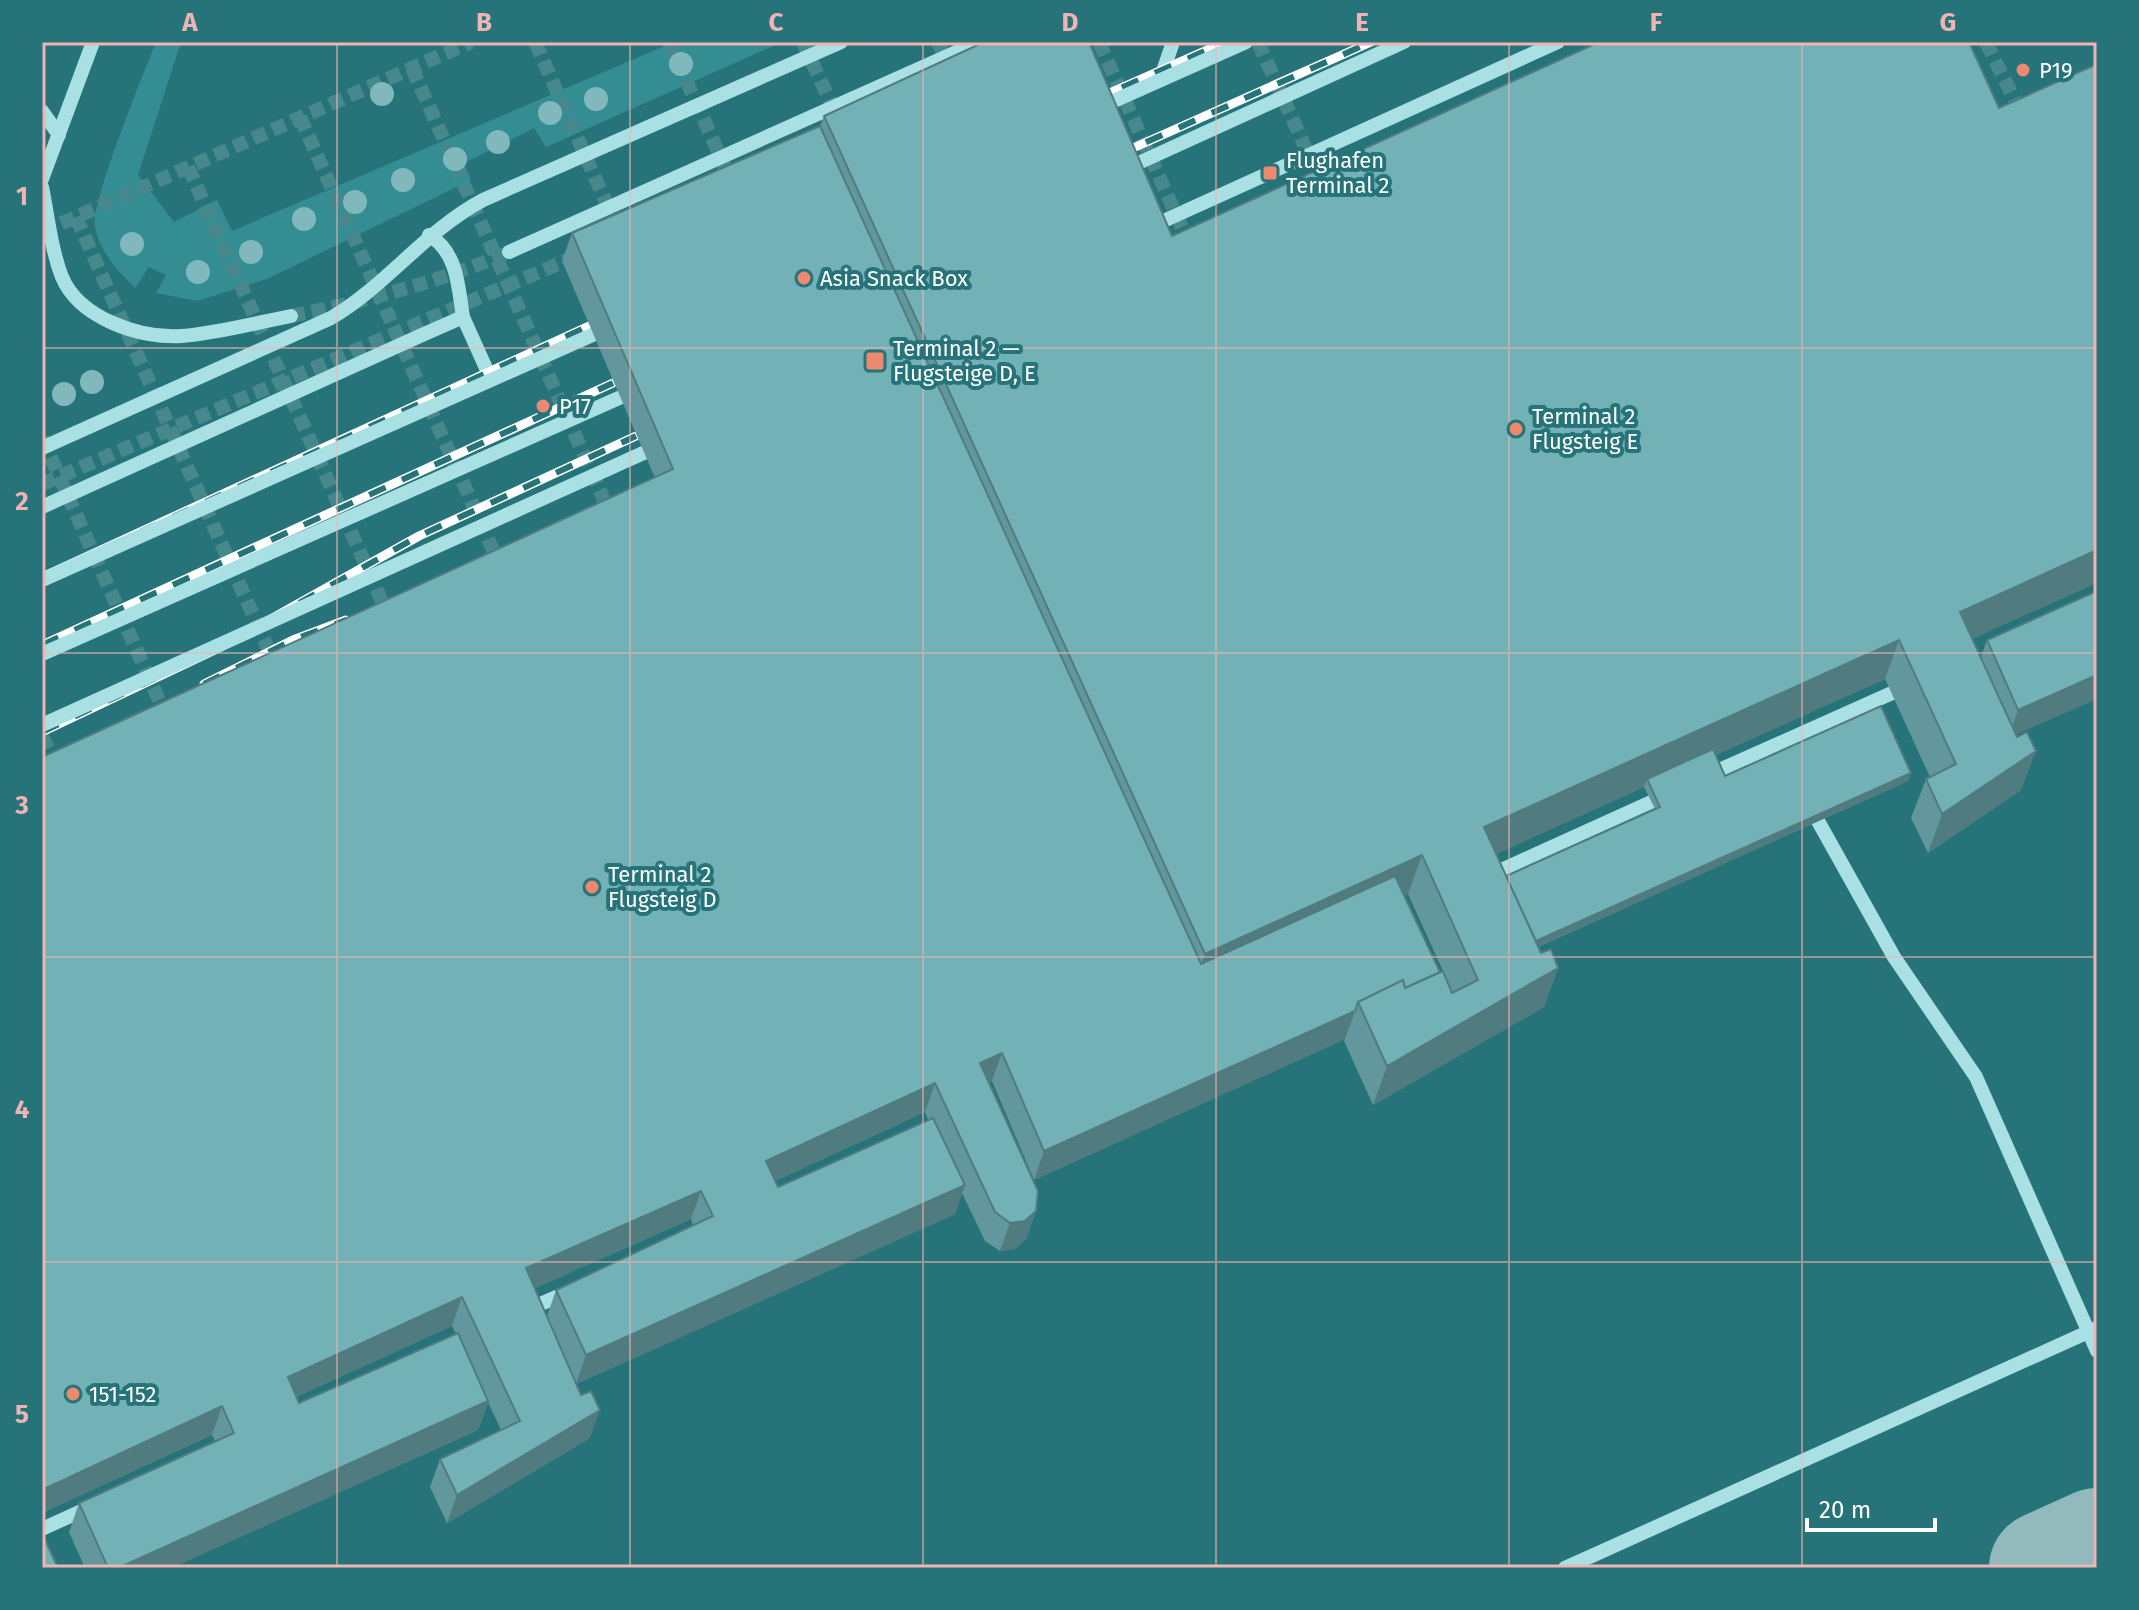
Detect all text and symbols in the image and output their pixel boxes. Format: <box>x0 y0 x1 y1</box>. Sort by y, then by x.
text: A <box>181 7 198 38</box>
text: B <box>476 7 492 38</box>
text: C <box>769 7 784 38</box>
text: D <box>1062 7 1079 38</box>
text: E <box>1355 7 1369 38</box>
text: F <box>1650 7 1663 38</box>
text: G <box>1940 7 1956 38</box>
place label: P19 <box>2039 57 2073 84</box>
marker: P19 <box>2014 61 2032 79</box>
place label: Flughafen Terminal 2 <box>1286 147 1390 199</box>
marker: Flughafen Terminal 2 <box>1261 164 1279 182</box>
text: 1 <box>16 181 28 212</box>
place label: Asia Snack Box <box>820 265 968 292</box>
marker: Asia Snack Box <box>795 269 813 287</box>
place label: Terminal 2 — Flugsteige D, E <box>893 335 1036 387</box>
marker: Terminal 2 — Flugsteige D, E <box>864 350 886 372</box>
place label: P17 <box>559 393 591 420</box>
marker: P17 <box>534 397 552 415</box>
place label: Terminal 2 Flugsteig E <box>1532 403 1638 455</box>
marker: Terminal 2 Flugsteig E <box>1507 420 1525 438</box>
text: 2 <box>15 486 29 517</box>
text: 3 <box>14 790 29 821</box>
place label: Terminal 2 Flugsteig D <box>608 861 717 913</box>
marker: Terminal 2 Flugsteig D <box>583 878 601 896</box>
text: 4 <box>15 1094 30 1125</box>
place label: 151-152 <box>89 1381 156 1408</box>
marker: 151-152 <box>64 1385 82 1403</box>
text: 5 <box>15 1399 29 1430</box>
scale bar <box>1807 1482 1935 1532</box>
text: 20 m <box>1819 1496 1871 1524</box>

